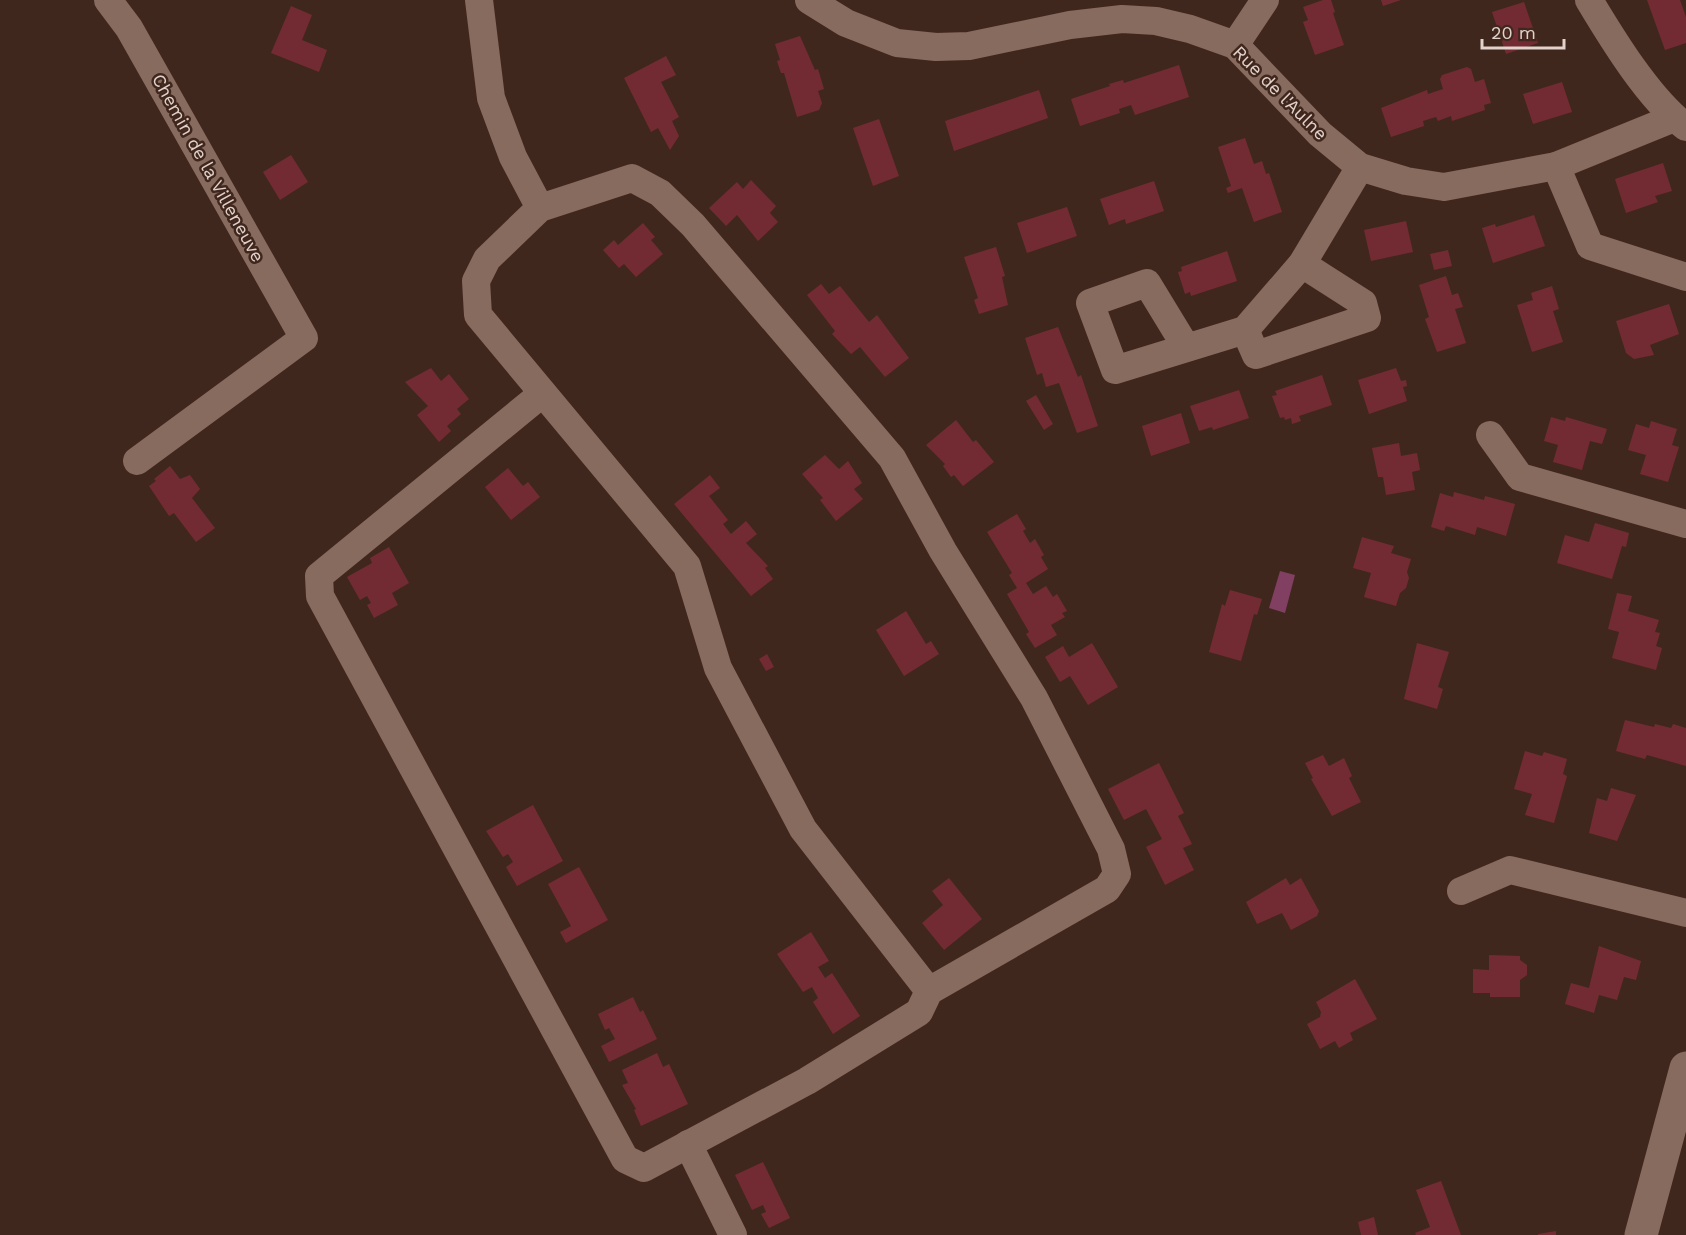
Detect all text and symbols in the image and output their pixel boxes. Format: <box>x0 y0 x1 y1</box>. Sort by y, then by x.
scale bar <box>1482 12 1564 50</box>
text: 20 m <box>1491 22 1536 43</box>
street label: Rue de l'Aulne <box>1229 41 1332 144</box>
street label: Chemin de la Villeneuve <box>148 70 269 266</box>

